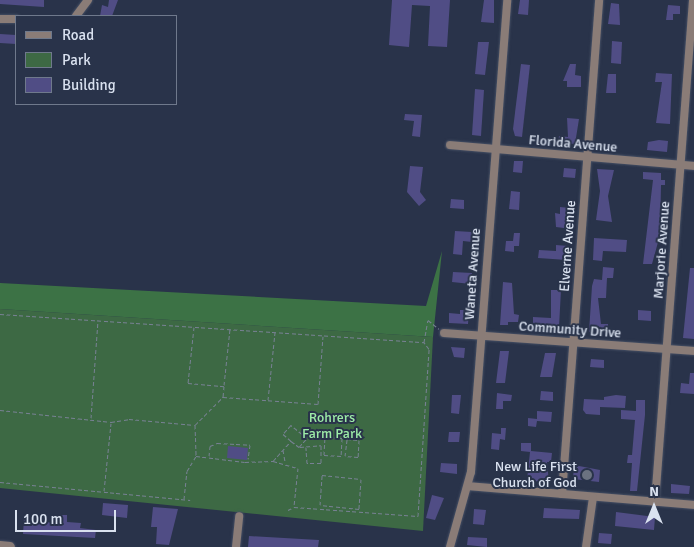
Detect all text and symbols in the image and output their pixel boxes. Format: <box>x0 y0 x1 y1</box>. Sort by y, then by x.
legend <box>15 15 178 105</box>
text: Road <box>62 26 94 44</box>
text: Park <box>62 51 91 69</box>
text: Building <box>62 76 116 94</box>
street label: Florida Avenue <box>528 132 618 156</box>
street label: Elverne Avenue <box>556 200 580 292</box>
street label: Marjorie Avenue <box>650 201 674 299</box>
street label: Waneta Avenue <box>461 228 485 320</box>
street label: Community Drive <box>518 318 622 342</box>
park label: Rohrers Farm Park <box>302 410 362 442</box>
place label: New Life First Church of God <box>492 459 577 492</box>
marker: New Life First Church of God <box>581 469 593 481</box>
north arrow <box>629 482 679 532</box>
text: N <box>649 483 659 500</box>
scale bar <box>18 500 119 532</box>
text: 100 m <box>23 510 63 528</box>

